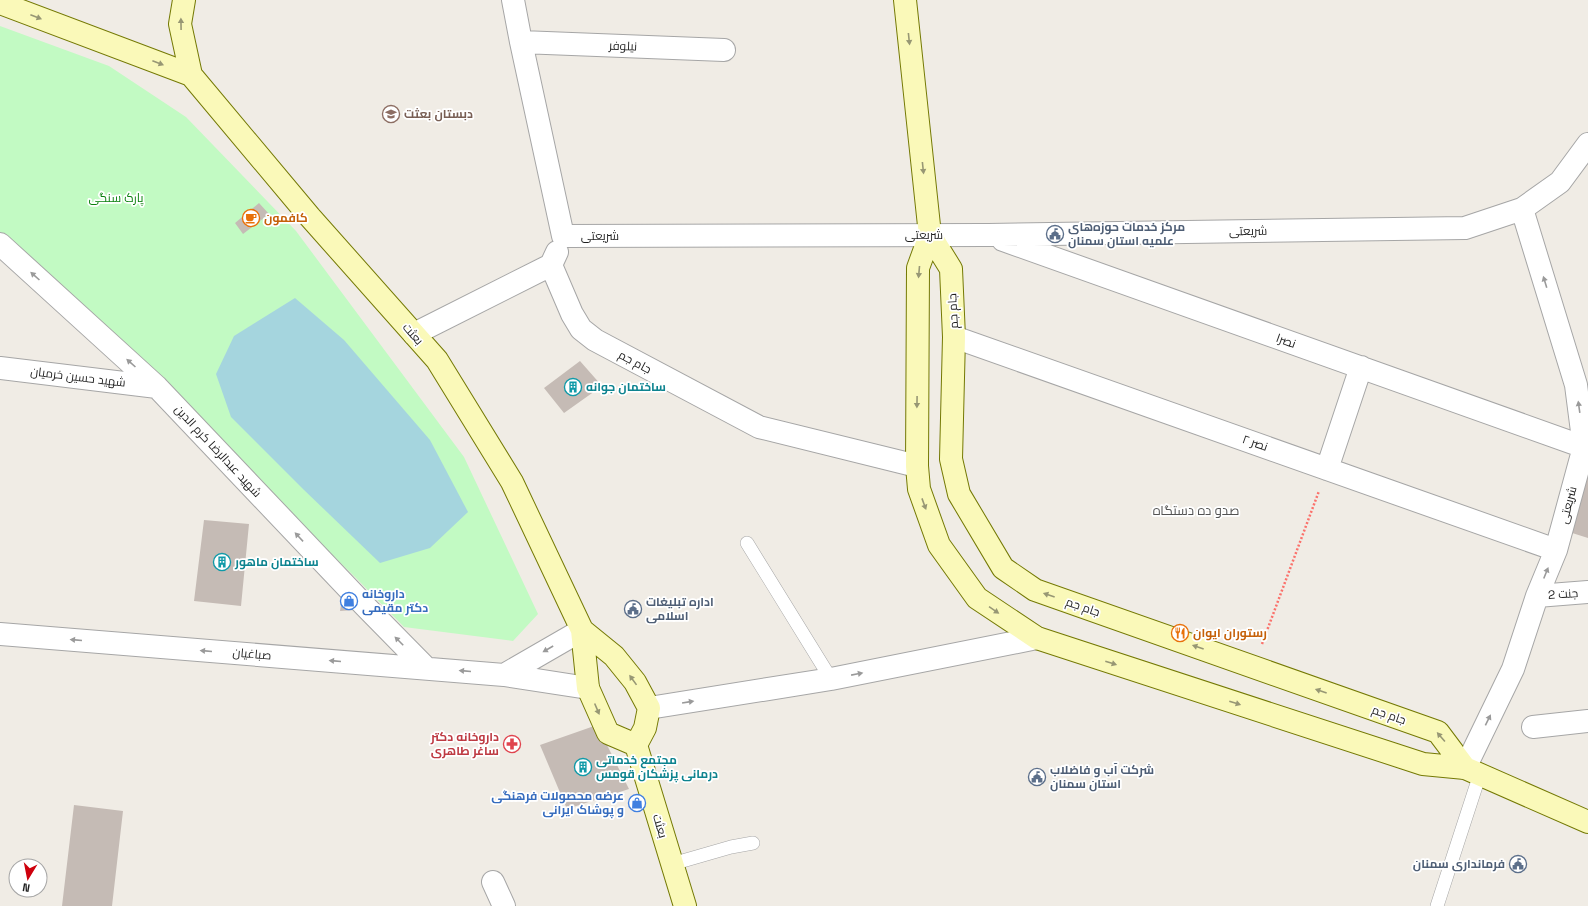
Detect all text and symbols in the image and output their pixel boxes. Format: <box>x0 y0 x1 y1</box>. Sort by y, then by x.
one-way arrow <box>31 14 43 20</box>
one-way arrow <box>178 17 184 30</box>
one-way arrow <box>906 33 912 45</box>
street label: نیلوفر <box>608 37 637 54</box>
one-way arrow <box>153 60 165 66</box>
school or university icon: دبستان بعثت <box>381 104 401 124</box>
place label: دبستان بعثت <box>404 106 473 122</box>
one-way arrow <box>920 162 926 174</box>
park label: پارک سنگی <box>89 190 144 207</box>
cafe icon: کافمون <box>241 208 261 228</box>
place label: کافمون <box>264 210 308 226</box>
place label: مرکز خدمات حوزه‌های علمیه استان سمنان <box>1068 219 1185 249</box>
street label: شریعتی <box>1229 223 1267 239</box>
public building icon: مرکز خدمات حوزه‌های علمیه استان سمنان <box>1045 224 1065 244</box>
street label: شریعتی <box>905 227 943 243</box>
street label: شریعتی <box>581 228 619 244</box>
one-way arrow <box>915 266 922 278</box>
one-way arrow <box>29 271 40 280</box>
one-way arrow <box>1542 276 1548 288</box>
street label: جام جم <box>944 293 962 329</box>
street label: بعثت <box>399 320 427 348</box>
street label: نصرا <box>1274 330 1298 352</box>
street label: جام جم <box>616 347 654 377</box>
one-way arrow <box>126 358 136 368</box>
street label: شهید حسین خرمیان <box>29 363 127 391</box>
building icon: ساختمان جوانه <box>563 377 583 397</box>
place label: ساختمان جوانه <box>586 379 666 395</box>
one-way arrow <box>914 396 920 409</box>
street label: شهید عبدالرضا کرم الدین <box>171 401 265 501</box>
one-way arrow <box>1576 401 1582 414</box>
street label: نصر ۲ <box>1240 431 1270 455</box>
street label: شریعتی <box>1555 484 1581 526</box>
one-way arrow <box>922 498 928 510</box>
district label: صدو ده دستگاه <box>1153 502 1239 519</box>
one-way arrow <box>294 532 304 542</box>
building icon: ساختمان ماهور <box>212 552 232 572</box>
place label: ساختمان ماهور <box>234 554 319 570</box>
one-way arrow <box>1544 567 1550 579</box>
street label: جنت 2 <box>1547 585 1579 603</box>
place label: داروخانه دکتر مقیمی <box>362 586 428 616</box>
shop icon: داروخانه دکتر مقیمی <box>339 591 359 611</box>
one-way arrow <box>1043 591 1055 597</box>
place label: اداره تبلیغات اسلامی <box>646 594 714 624</box>
street label: جام جم <box>1064 594 1102 620</box>
public building icon: اداره تبلیغات اسلامی <box>623 599 643 619</box>
one-way arrow <box>989 606 999 614</box>
restaurant icon: رستوران ایوان <box>1170 623 1190 643</box>
place label: رستوران ایوان <box>1193 625 1267 641</box>
one-way arrow <box>394 636 404 646</box>
one-way arrow <box>70 637 82 644</box>
street label: صباغیان <box>232 644 272 664</box>
one-way arrow <box>1192 644 1204 650</box>
one-way arrow <box>542 646 554 653</box>
one-way arrow <box>200 647 212 654</box>
one-way arrow <box>329 658 341 664</box>
one-way arrow <box>1106 661 1118 667</box>
one-way arrow <box>459 668 471 675</box>
one-way arrow <box>851 671 863 677</box>
one-way arrow <box>629 675 637 686</box>
one-way arrow <box>1314 687 1326 693</box>
one-way arrow <box>682 699 694 705</box>
one-way arrow <box>1229 701 1241 707</box>
street label: جام جم <box>1370 702 1408 728</box>
one-way arrow <box>594 703 600 714</box>
one-way arrow <box>1485 714 1491 726</box>
place label: داروخانه دکتر ساغر طاهری <box>430 729 499 759</box>
one-way arrow <box>1437 732 1446 742</box>
pharmacy icon: داروخانه دکتر ساغر طاهری <box>502 734 522 754</box>
place label: مجتمع خدماتی درمانی پزشکان قومس <box>596 752 718 783</box>
building icon: مجتمع خدماتی درمانی پزشکان قومس <box>573 757 593 777</box>
place label: شرکت آب و فاضلاب استان سمنان <box>1050 762 1154 792</box>
public building icon: شرکت آب و فاضلاب استان سمنان <box>1027 767 1047 787</box>
place label: عرضه محصولات فرهنگی و پوشاک ایرانی <box>491 788 624 819</box>
shop icon: عرضه محصولات فرهنگی و پوشاک ایرانی <box>627 793 647 813</box>
street label: بعثت <box>649 812 671 840</box>
public building icon: فرمانداری سمنان <box>1508 854 1528 874</box>
place label: فرمانداری سمنان <box>1413 856 1505 872</box>
north arrow <box>8 858 48 898</box>
text: N <box>21 880 31 895</box>

